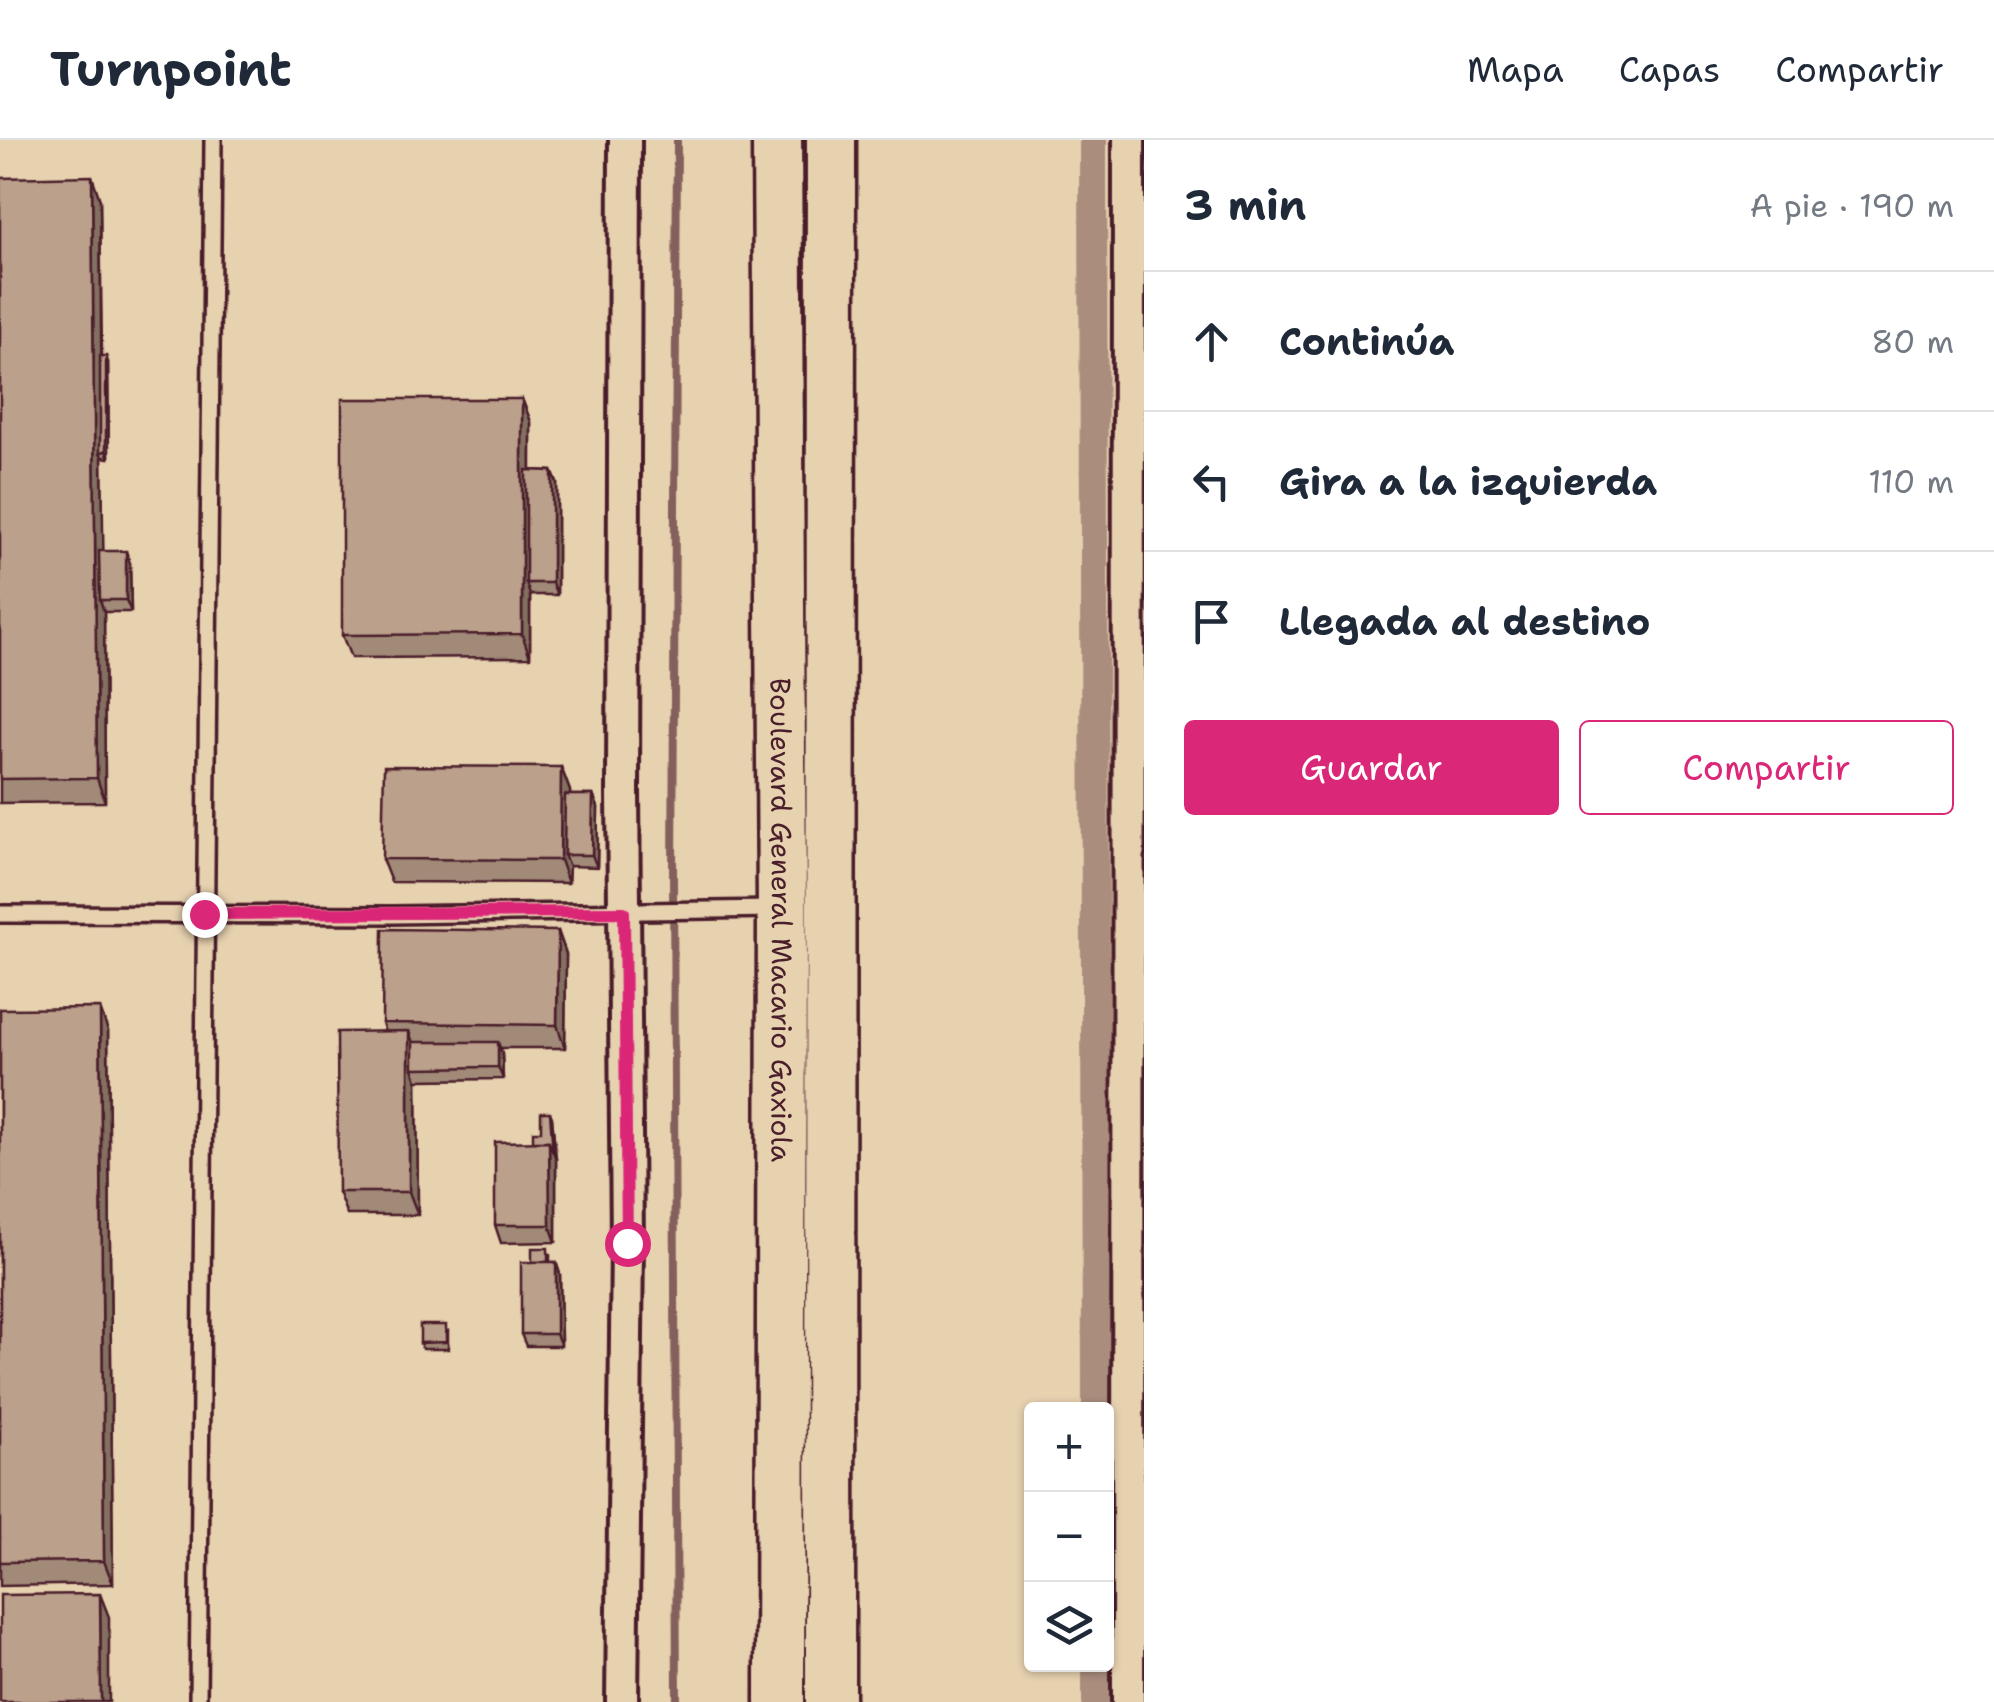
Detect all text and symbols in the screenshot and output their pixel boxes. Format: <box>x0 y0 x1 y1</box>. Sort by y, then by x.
text: Turnpoint <box>50 37 292 101</box>
text: Mapa <box>1467 46 1564 93</box>
text: Capas <box>1619 46 1720 93</box>
text: Compartir <box>1775 46 1944 93</box>
text: 3 min <box>1184 177 1306 233</box>
text: A pie · 190 m <box>1750 184 1954 227</box>
icon: ahead <box>1184 314 1239 369</box>
text: Continúa <box>1279 316 1454 367</box>
text: 80 m <box>1871 320 1954 363</box>
icon: left <box>1184 454 1239 509</box>
text: Gira a la izquierda <box>1279 456 1657 507</box>
text: 110 m <box>1868 460 1954 503</box>
icon: arrive <box>1184 594 1239 649</box>
text: Llegada al destino <box>1279 596 1650 647</box>
street label: Boulevard General Macario Gaxiola <box>761 678 801 1162</box>
button: Guardar <box>1184 720 1559 815</box>
button: Compartir <box>1579 720 1954 815</box>
route end <box>182 892 228 938</box>
route start <box>605 1221 651 1267</box>
map controls <box>1024 1402 1114 1672</box>
button: + <box>1024 1402 1114 1492</box>
button: − <box>1024 1492 1114 1582</box>
button: layers <box>1024 1582 1114 1672</box>

